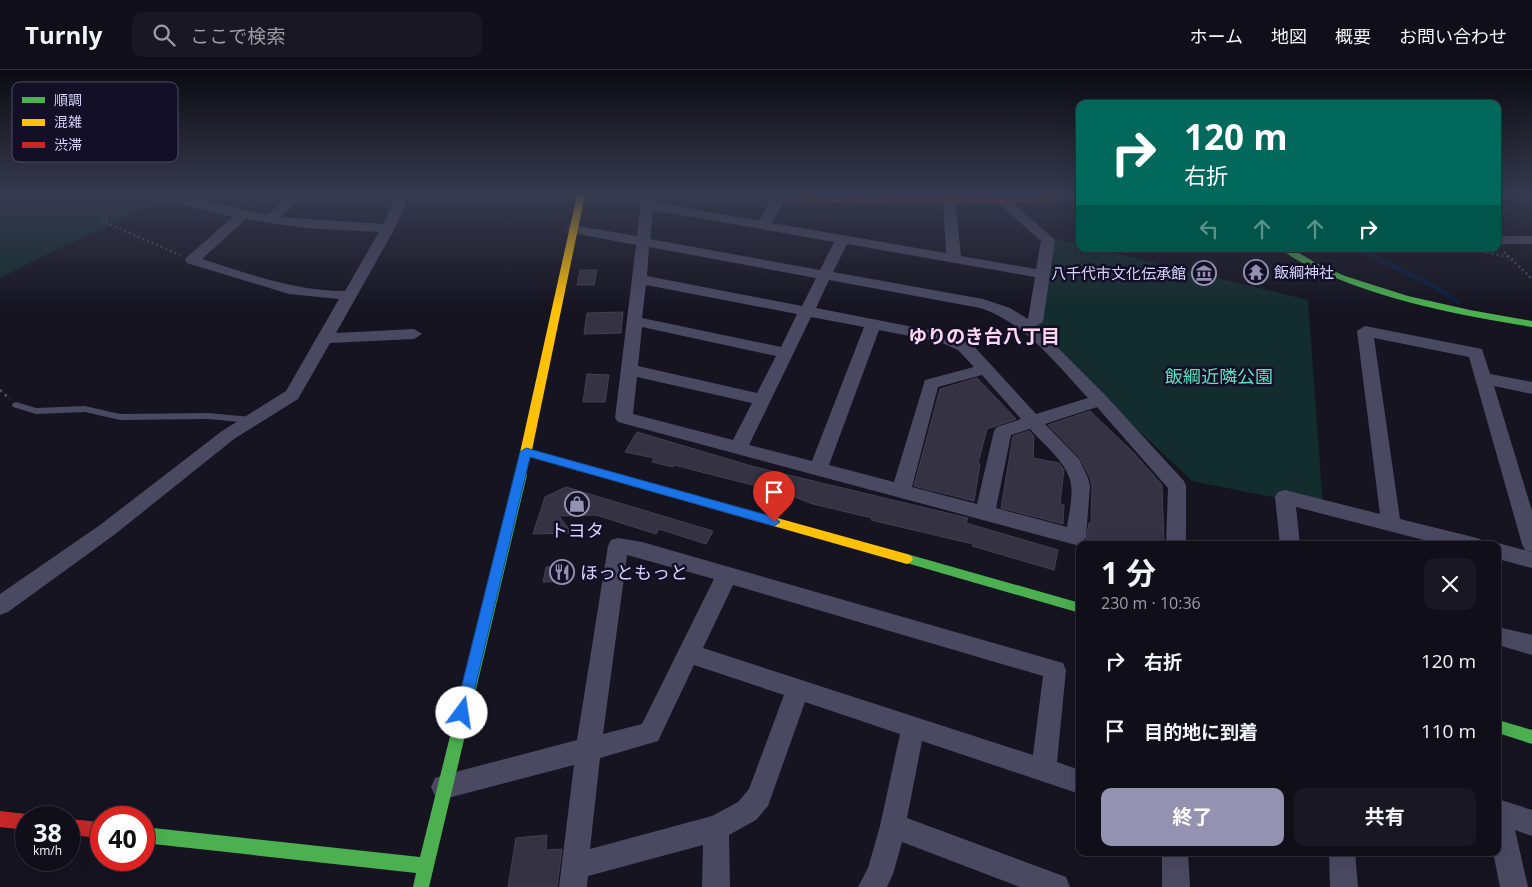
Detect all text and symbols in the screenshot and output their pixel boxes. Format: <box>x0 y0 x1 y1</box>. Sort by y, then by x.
search box <box>132 12 482 57</box>
text: Turnly <box>25 18 102 51</box>
icon: search <box>150 21 178 49</box>
text: ここで検索 <box>190 23 285 49</box>
text: ホーム <box>1190 24 1243 48</box>
text: 地図 <box>1271 24 1307 48</box>
text: 概要 <box>1335 24 1371 48</box>
text: お問い合わせ <box>1399 24 1507 48</box>
legend <box>12 82 178 162</box>
text: 順調 <box>54 90 82 109</box>
text: 混雑 <box>54 112 82 131</box>
text: 120 m <box>1184 113 1288 160</box>
icon: right <box>1101 120 1166 185</box>
text: 渋滞 <box>54 135 82 154</box>
text: 右折 <box>1184 160 1228 190</box>
icon: left <box>1195 215 1223 243</box>
icon: ahead <box>1248 215 1276 243</box>
icon: ahead <box>1301 215 1329 243</box>
icon: right <box>1354 215 1382 243</box>
temple icon: 飯綱神社 <box>1243 259 1269 285</box>
museum icon: 八千代市文化伝承館 <box>1191 260 1217 286</box>
place label: 飯綱神社 <box>1274 262 1334 282</box>
place label: 八千代市文化伝承館 <box>1051 263 1186 283</box>
district label: ゆりのき台八丁目 <box>908 323 1060 349</box>
park label: 飯綱近隣公園 <box>1165 364 1273 388</box>
pin <box>753 471 795 522</box>
icon: arrive <box>760 478 788 506</box>
shop icon: トヨタ <box>564 491 590 517</box>
place label: トヨタ <box>550 518 604 542</box>
text: 1 分 <box>1101 552 1156 593</box>
button: close <box>1424 558 1476 610</box>
restaurant icon: ほっともっと <box>549 559 575 585</box>
place label: ほっともっと <box>580 560 688 584</box>
text: 230 m · 10:36 <box>1101 592 1201 614</box>
icon: right <box>1101 647 1129 675</box>
text: 120 m <box>1421 648 1476 674</box>
text: 右折 <box>1144 649 1182 675</box>
position arrow <box>435 686 487 738</box>
icon: arrive <box>1101 717 1129 745</box>
text: 110 m <box>1421 718 1476 744</box>
text: 目的地に到着 <box>1144 719 1258 745</box>
button: 終了 <box>1101 788 1284 846</box>
button: 共有 <box>1294 788 1476 846</box>
speed limit sign: 40 <box>90 806 155 871</box>
text: 38 <box>33 815 62 849</box>
text: km/h <box>33 842 62 859</box>

